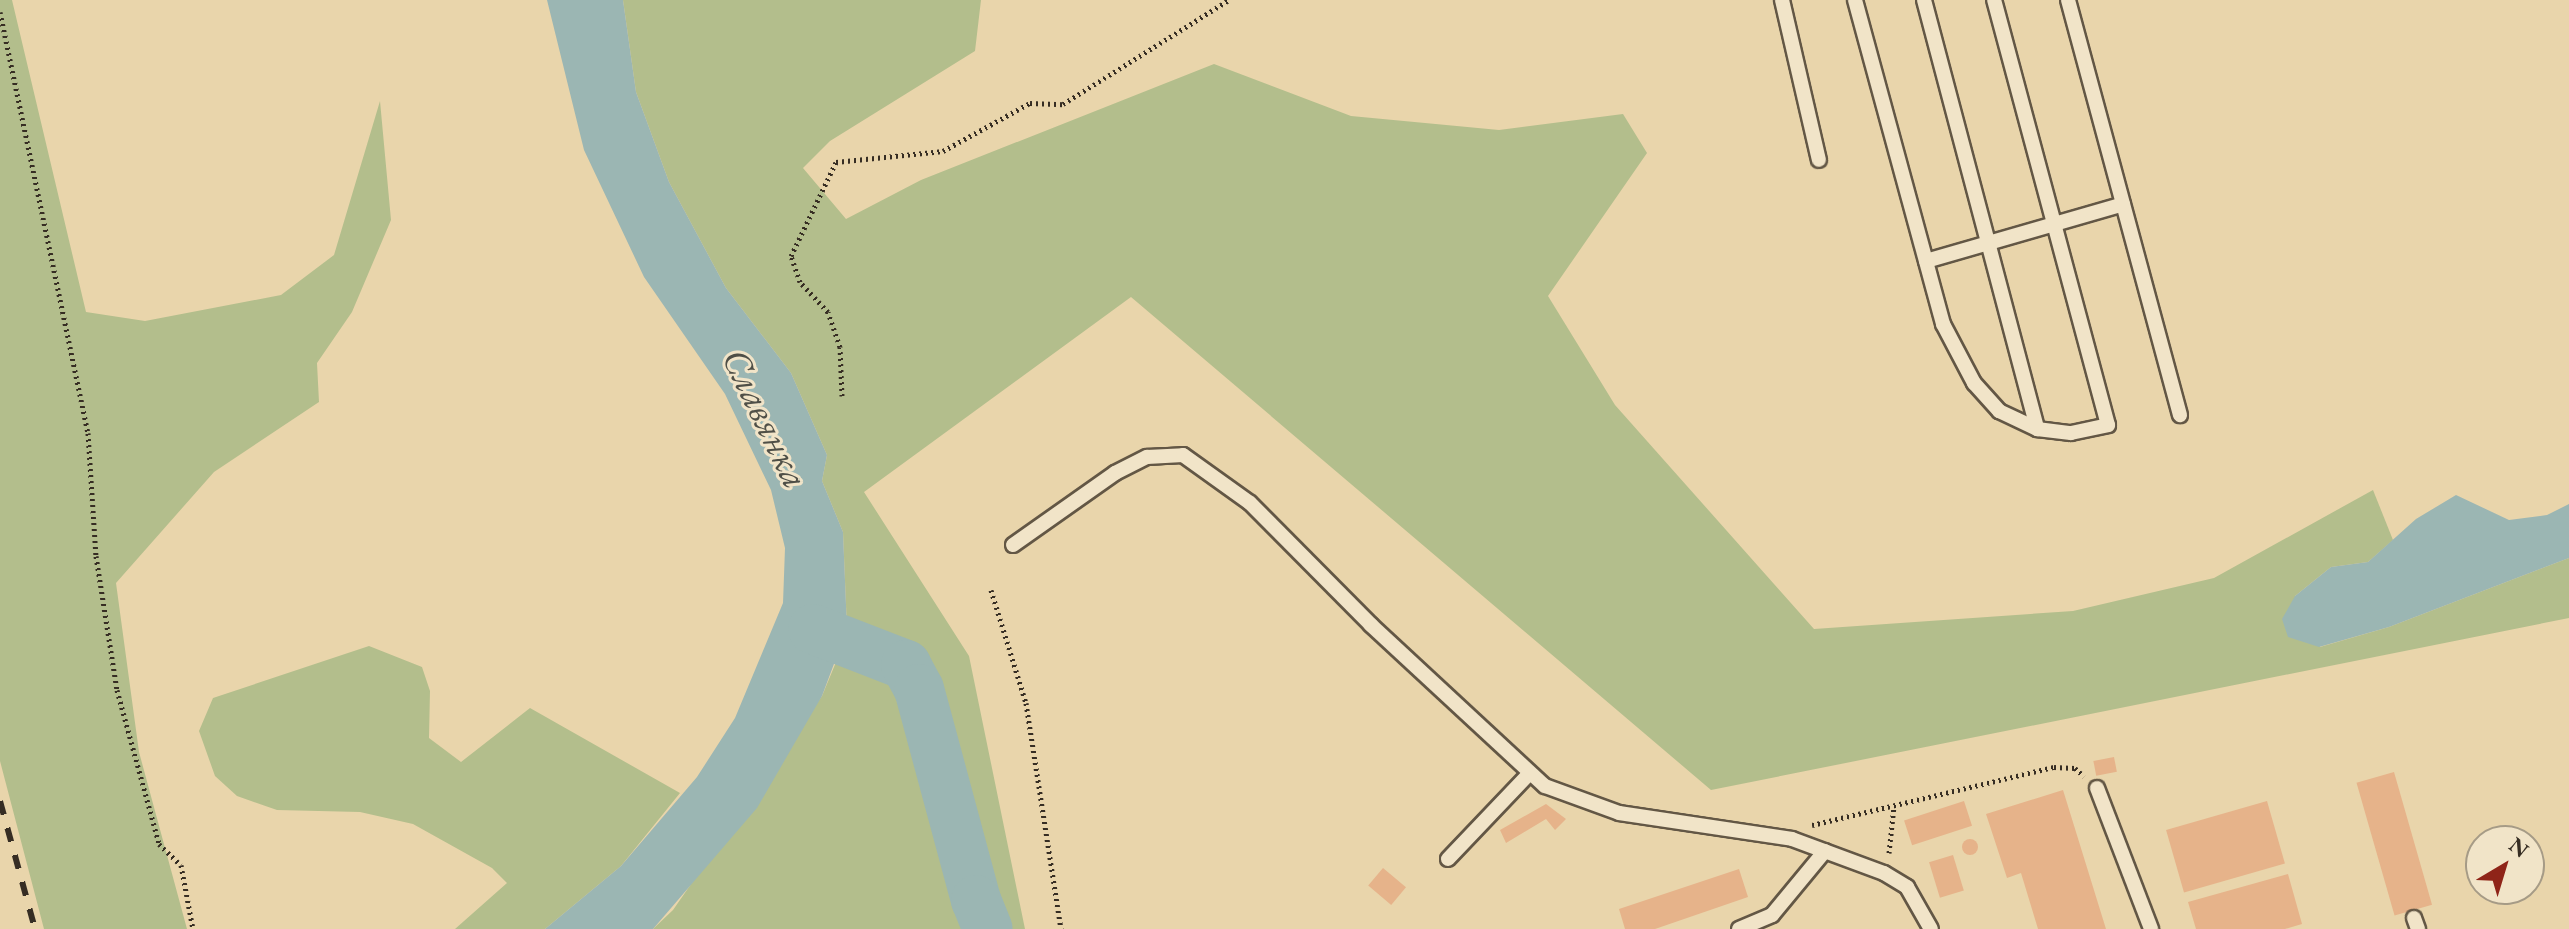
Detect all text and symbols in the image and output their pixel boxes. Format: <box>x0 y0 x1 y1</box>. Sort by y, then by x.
water label: Славянка <box>713 341 819 495</box>
north arrow <box>2465 825 2545 905</box>
text: N <box>2503 830 2535 864</box>

